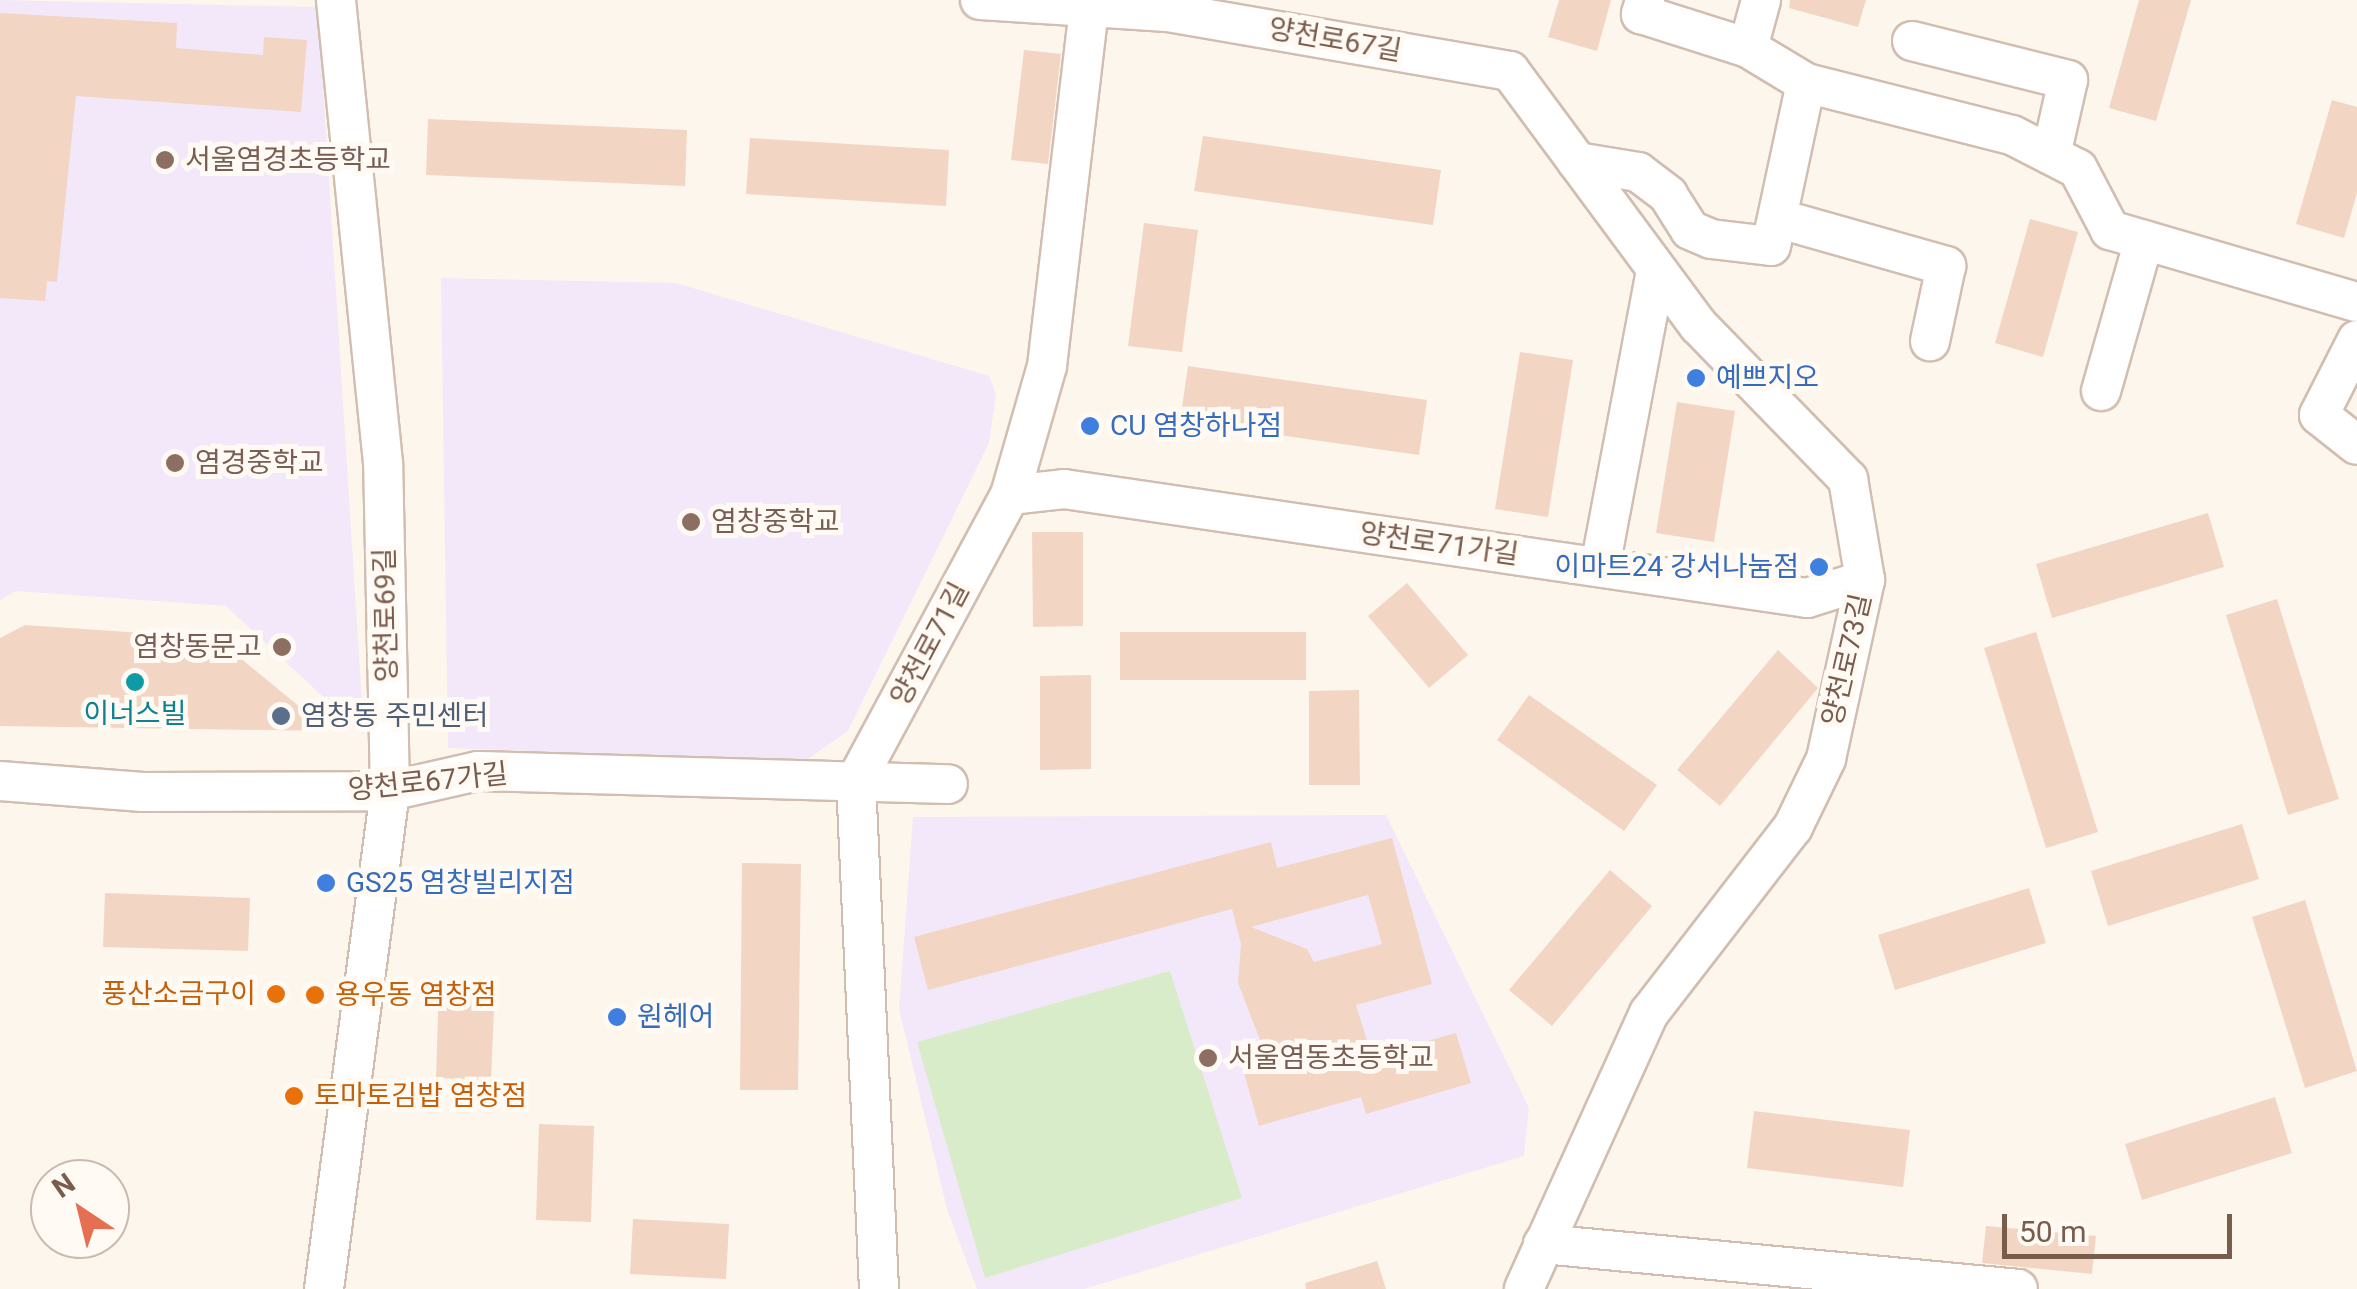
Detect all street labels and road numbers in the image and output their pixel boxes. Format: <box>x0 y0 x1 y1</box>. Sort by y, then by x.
street label: 양천로67길 <box>1266 12 1404 68</box>
street label: 양천로71가길 <box>1357 516 1521 572</box>
street label: 양천로69길 <box>368 547 404 683</box>
street label: 양천로71길 <box>884 577 976 711</box>
street label: 양천로73길 <box>1816 591 1878 729</box>
street label: 양천로67가길 <box>347 757 509 807</box>

